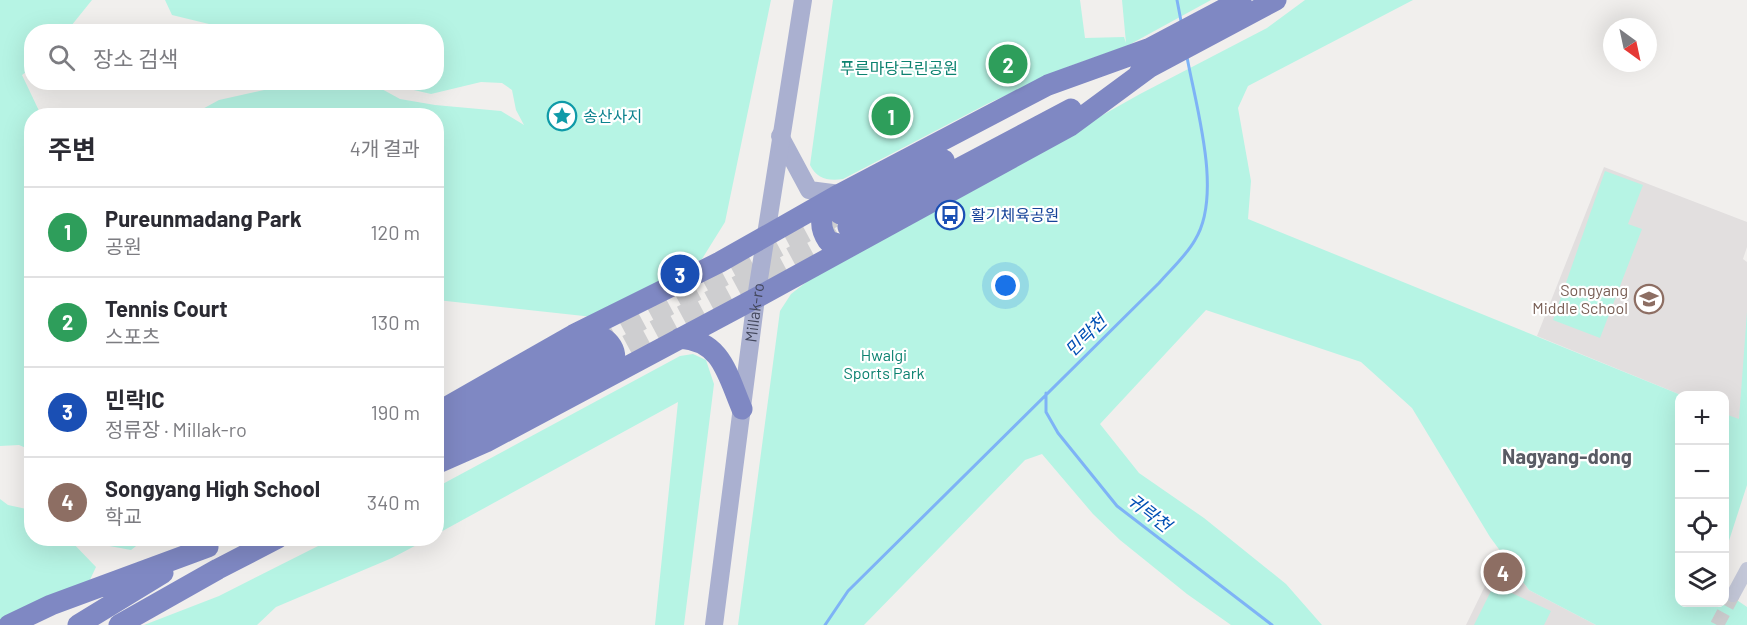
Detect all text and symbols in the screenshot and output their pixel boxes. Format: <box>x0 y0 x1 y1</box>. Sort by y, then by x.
north arrow <box>1603 18 1657 72</box>
search box <box>24 24 444 90</box>
icon: search <box>45 41 78 74</box>
pin: 2 <box>988 42 1028 86</box>
text: 장소 검색 <box>93 45 178 71</box>
park label: 푸른마당근린공원 <box>840 58 958 77</box>
pin: 1 <box>872 94 910 138</box>
place icon: 송산사지 <box>546 100 578 132</box>
place label: 송산사지 <box>583 106 642 125</box>
text: 주변 <box>48 133 96 164</box>
text: 4개 결과 <box>350 136 420 160</box>
bus stop icon: 활기체육공원 <box>934 199 966 231</box>
text: Pureunmadang Park <box>105 205 302 231</box>
place label: 활기체육공원 <box>971 205 1059 224</box>
text: 1 <box>64 220 71 244</box>
text: 120 m <box>370 220 420 244</box>
text: 공원 <box>105 234 142 258</box>
pin: 3 <box>660 252 700 296</box>
your location <box>991 271 1020 300</box>
place label: Songyang Middle School <box>1532 280 1628 317</box>
street label: Millak-ro <box>740 282 767 343</box>
school or university icon: Songyang Middle School <box>1633 283 1665 315</box>
text: Tennis Court <box>105 295 228 321</box>
water label: 민락천 <box>1060 308 1112 361</box>
text: 2 <box>62 310 73 334</box>
text: 130 m <box>371 310 420 334</box>
text: 스포츠 <box>105 324 160 348</box>
park label: Hwalgi Sports Park <box>844 345 925 382</box>
text: 민락IC <box>105 386 165 412</box>
map controls <box>1675 391 1729 607</box>
button: + <box>1675 391 1729 445</box>
text: 3 <box>62 400 73 424</box>
text: 190 m <box>371 400 420 424</box>
text: 정류장 · Millak-ro <box>105 417 247 441</box>
district label: Nagyang-dong <box>1502 444 1632 468</box>
button: − <box>1675 445 1729 499</box>
text: Songyang High School <box>105 475 320 501</box>
water label: 귀락천 <box>1123 488 1178 538</box>
text: 4 <box>61 490 74 514</box>
text: 340 m <box>367 490 420 514</box>
button: locate <box>1675 499 1729 553</box>
text: 학교 <box>105 504 142 528</box>
pin: 4 <box>1484 550 1522 594</box>
button: layers <box>1675 553 1729 607</box>

